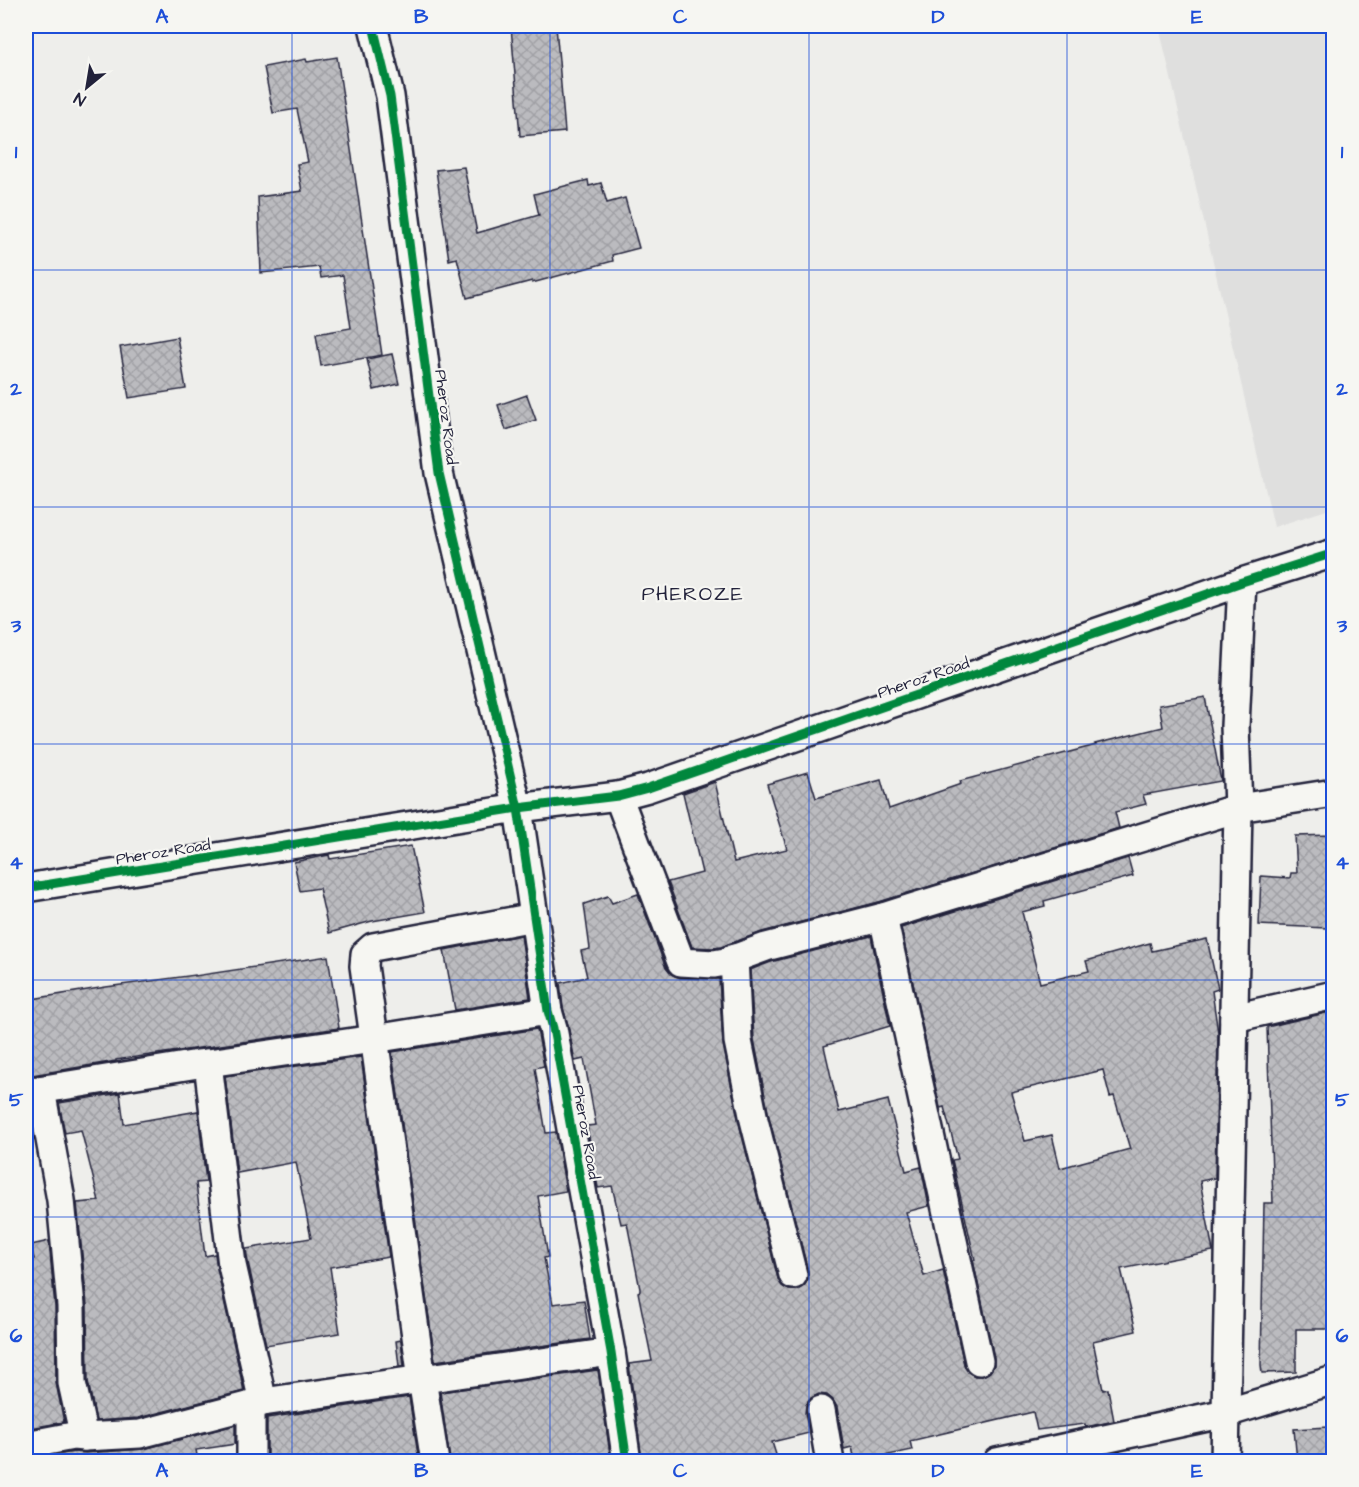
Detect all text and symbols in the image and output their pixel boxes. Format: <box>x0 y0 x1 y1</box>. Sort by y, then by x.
text: A <box>156 3 169 31</box>
text: B <box>414 3 429 31</box>
text: C <box>673 3 688 31</box>
text: D <box>932 3 945 31</box>
text: E <box>1191 3 1203 31</box>
north arrow <box>57 57 117 117</box>
text: N <box>70 87 90 111</box>
text: 1 <box>15 138 18 166</box>
text: 1 <box>1341 138 1344 166</box>
street label: Pheroz Road <box>429 368 463 466</box>
text: 2 <box>9 375 22 403</box>
text: 2 <box>1335 375 1348 403</box>
district label: PHEROZE <box>642 580 744 608</box>
text: 3 <box>10 612 22 640</box>
text: 3 <box>1336 612 1348 640</box>
street label: Pheroz Road <box>875 652 972 704</box>
street label: Pheroz Road <box>114 834 212 870</box>
text: 4 <box>9 849 23 877</box>
text: 4 <box>1335 849 1349 877</box>
street label: Pheroz Road <box>567 1083 605 1181</box>
text: 5 <box>9 1086 24 1114</box>
text: 5 <box>1335 1086 1350 1114</box>
text: 6 <box>10 1322 23 1350</box>
text: 6 <box>1336 1322 1349 1350</box>
text: A <box>156 1457 169 1485</box>
text: B <box>414 1457 429 1485</box>
text: C <box>673 1457 688 1485</box>
text: D <box>932 1457 945 1485</box>
text: E <box>1191 1457 1203 1485</box>

